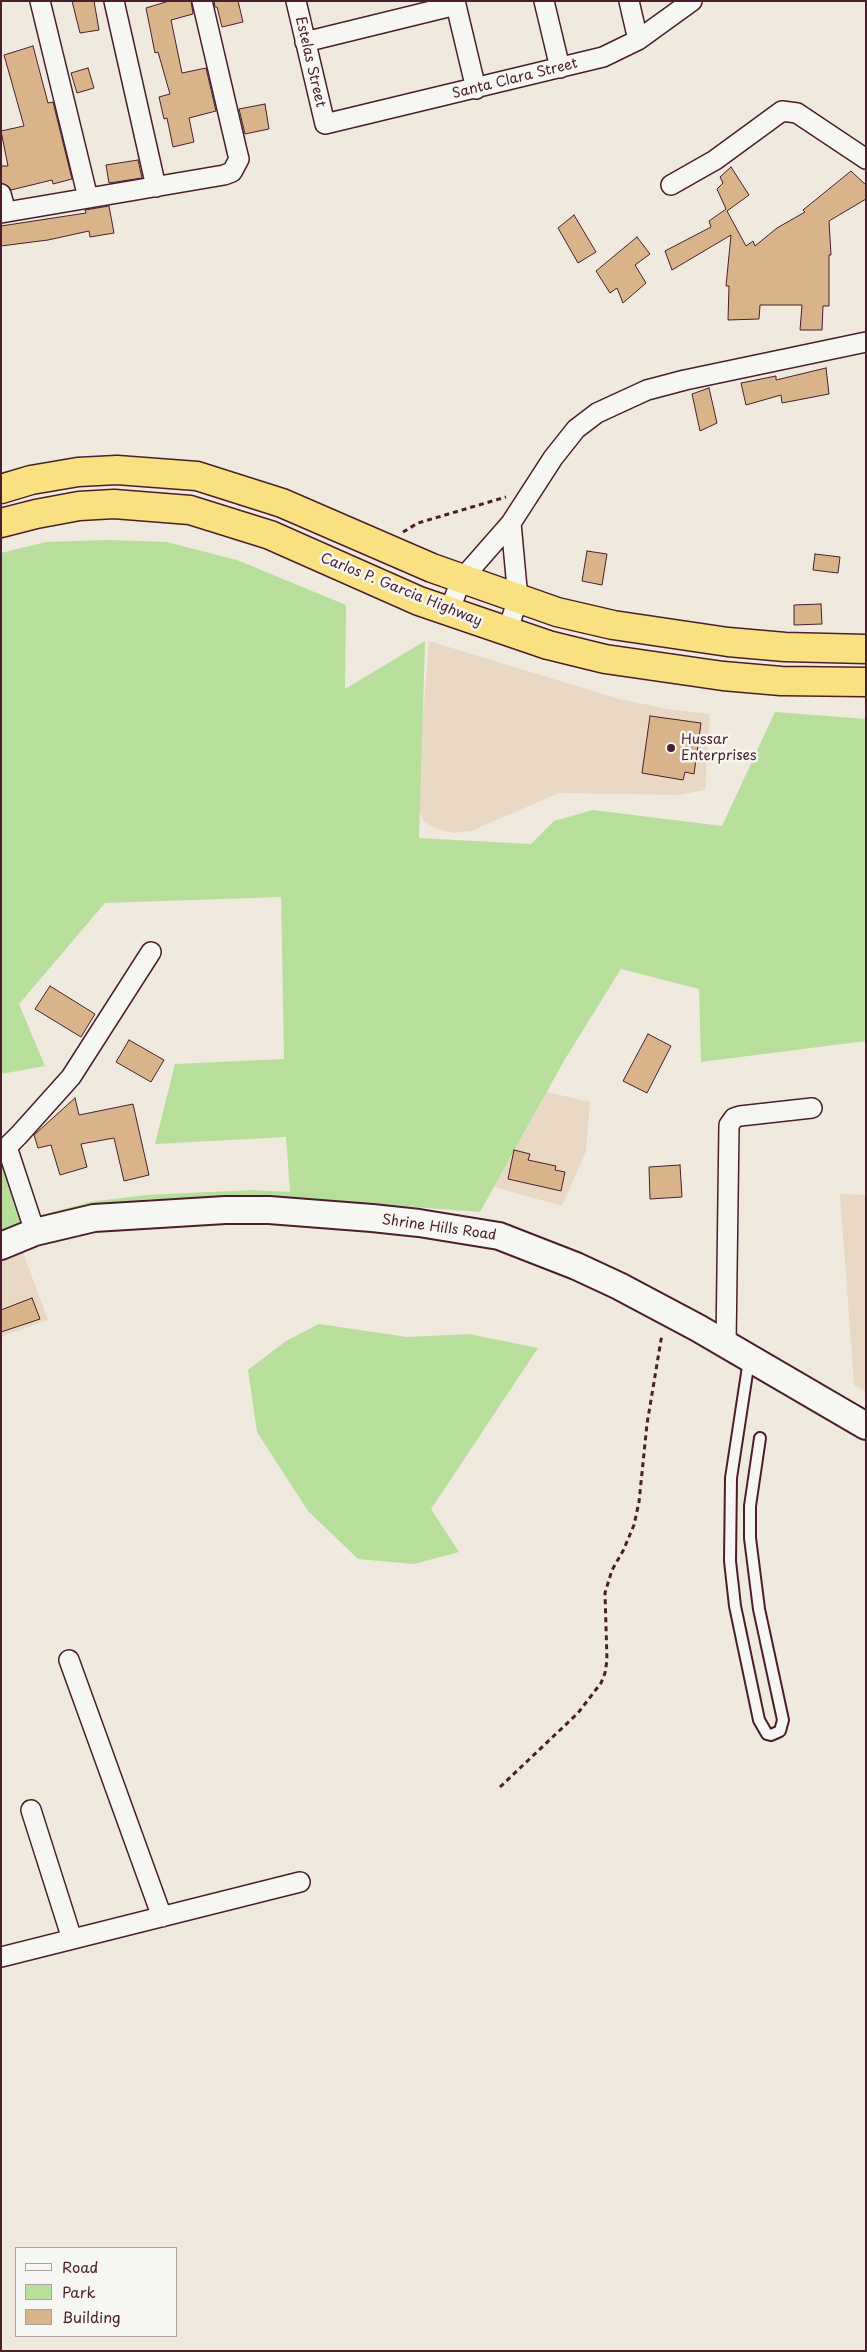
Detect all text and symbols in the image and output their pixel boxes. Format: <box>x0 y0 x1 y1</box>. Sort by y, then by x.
street label: Estelas Street <box>291 15 329 109</box>
street label: Santa Clara Street <box>451 55 579 103</box>
street label: Carlos P. Garcia Highway <box>318 550 484 630</box>
place label: Hussar Enterprises <box>681 732 756 764</box>
marker: Hussar Enterprises <box>665 742 677 754</box>
street label: Shrine Hills Road <box>381 1212 497 1244</box>
legend <box>15 2247 178 2337</box>
text: Road <box>62 2255 98 2278</box>
text: Park <box>62 2280 96 2303</box>
text: Building <box>62 2305 121 2328</box>

